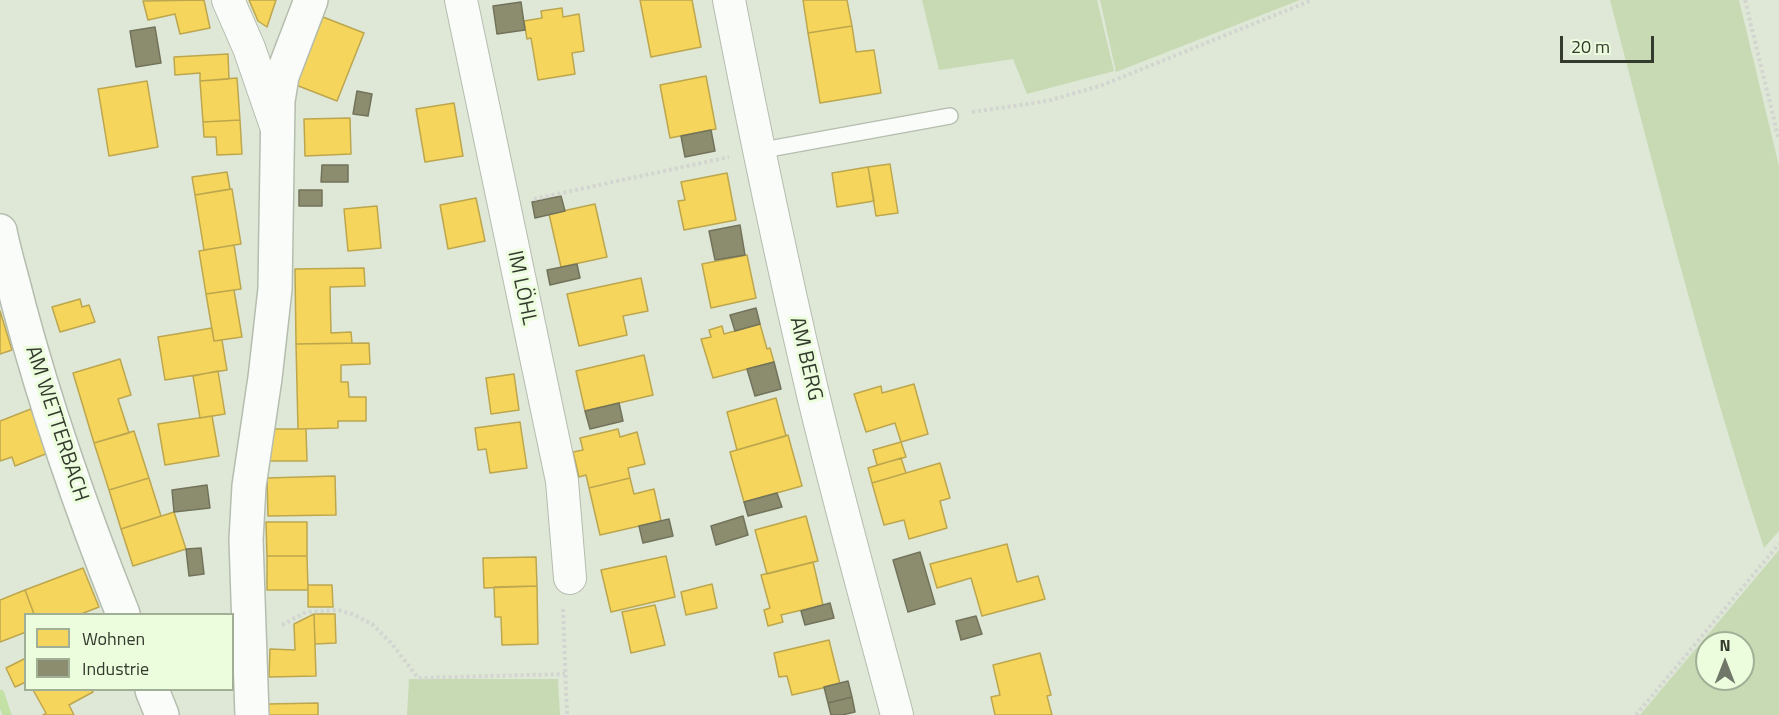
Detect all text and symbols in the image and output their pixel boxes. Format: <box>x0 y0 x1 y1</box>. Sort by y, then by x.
scale bar <box>1563 24 1658 62</box>
text: 20 m <box>1571 33 1610 60</box>
street label: IM LÖHL <box>501 249 541 327</box>
street label: AM BERG <box>783 315 827 403</box>
street label: AM WETTERBACH <box>19 343 93 505</box>
legend <box>24 613 234 691</box>
text: Wohnen <box>82 625 145 652</box>
north arrow <box>1695 631 1755 691</box>
text: N <box>1719 633 1731 657</box>
text: Industrie <box>82 655 149 682</box>

